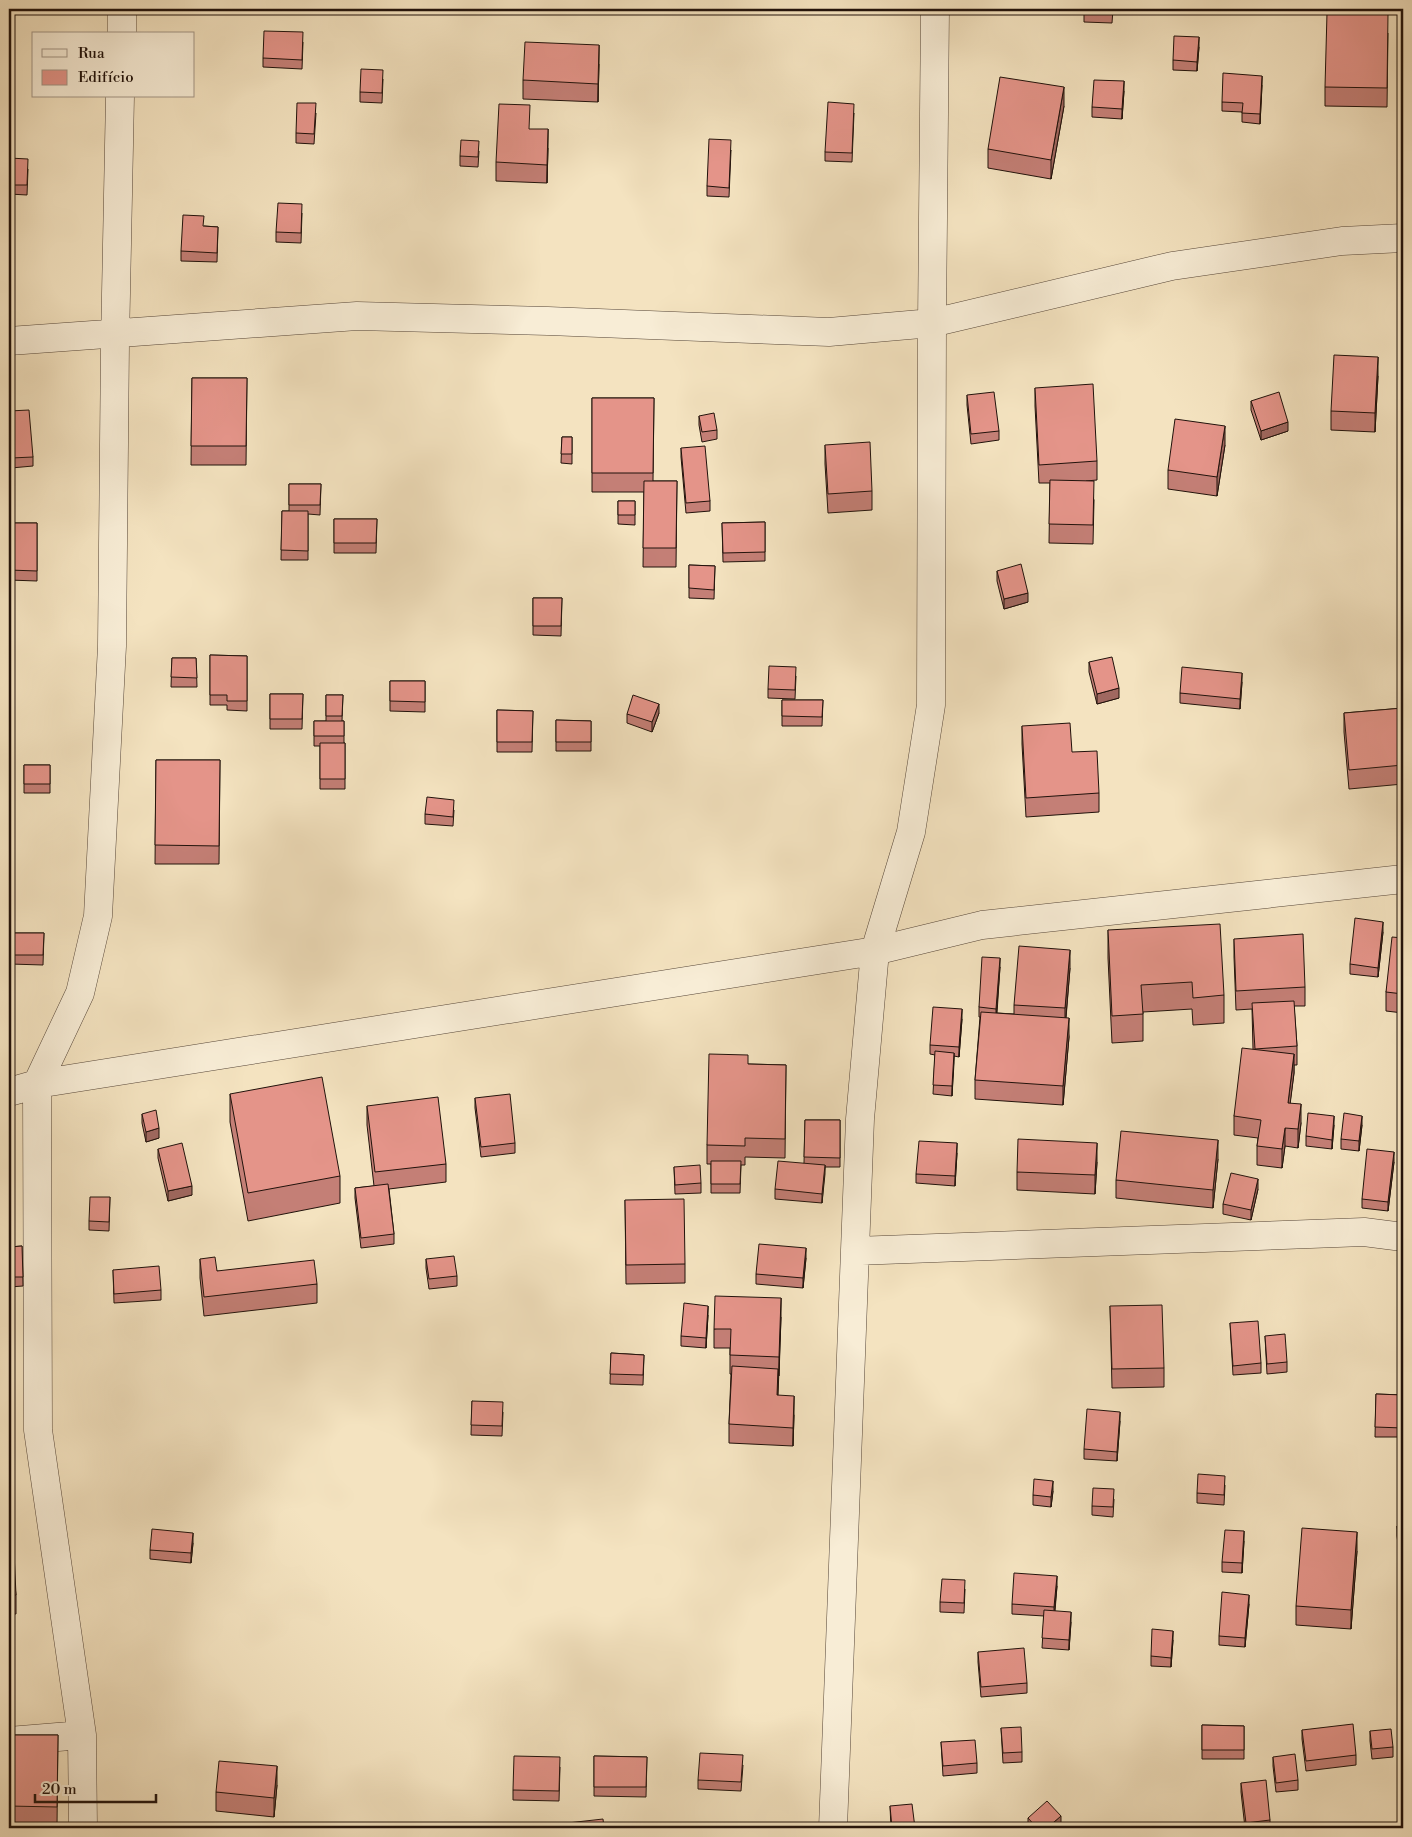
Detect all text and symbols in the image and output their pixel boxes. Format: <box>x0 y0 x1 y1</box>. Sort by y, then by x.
legend <box>32 32 195 98</box>
text: Rua <box>78 44 105 63</box>
text: Edifício <box>78 68 134 87</box>
scale bar <box>35 1772 156 1804</box>
text: 20 m <box>42 1780 77 1799</box>

